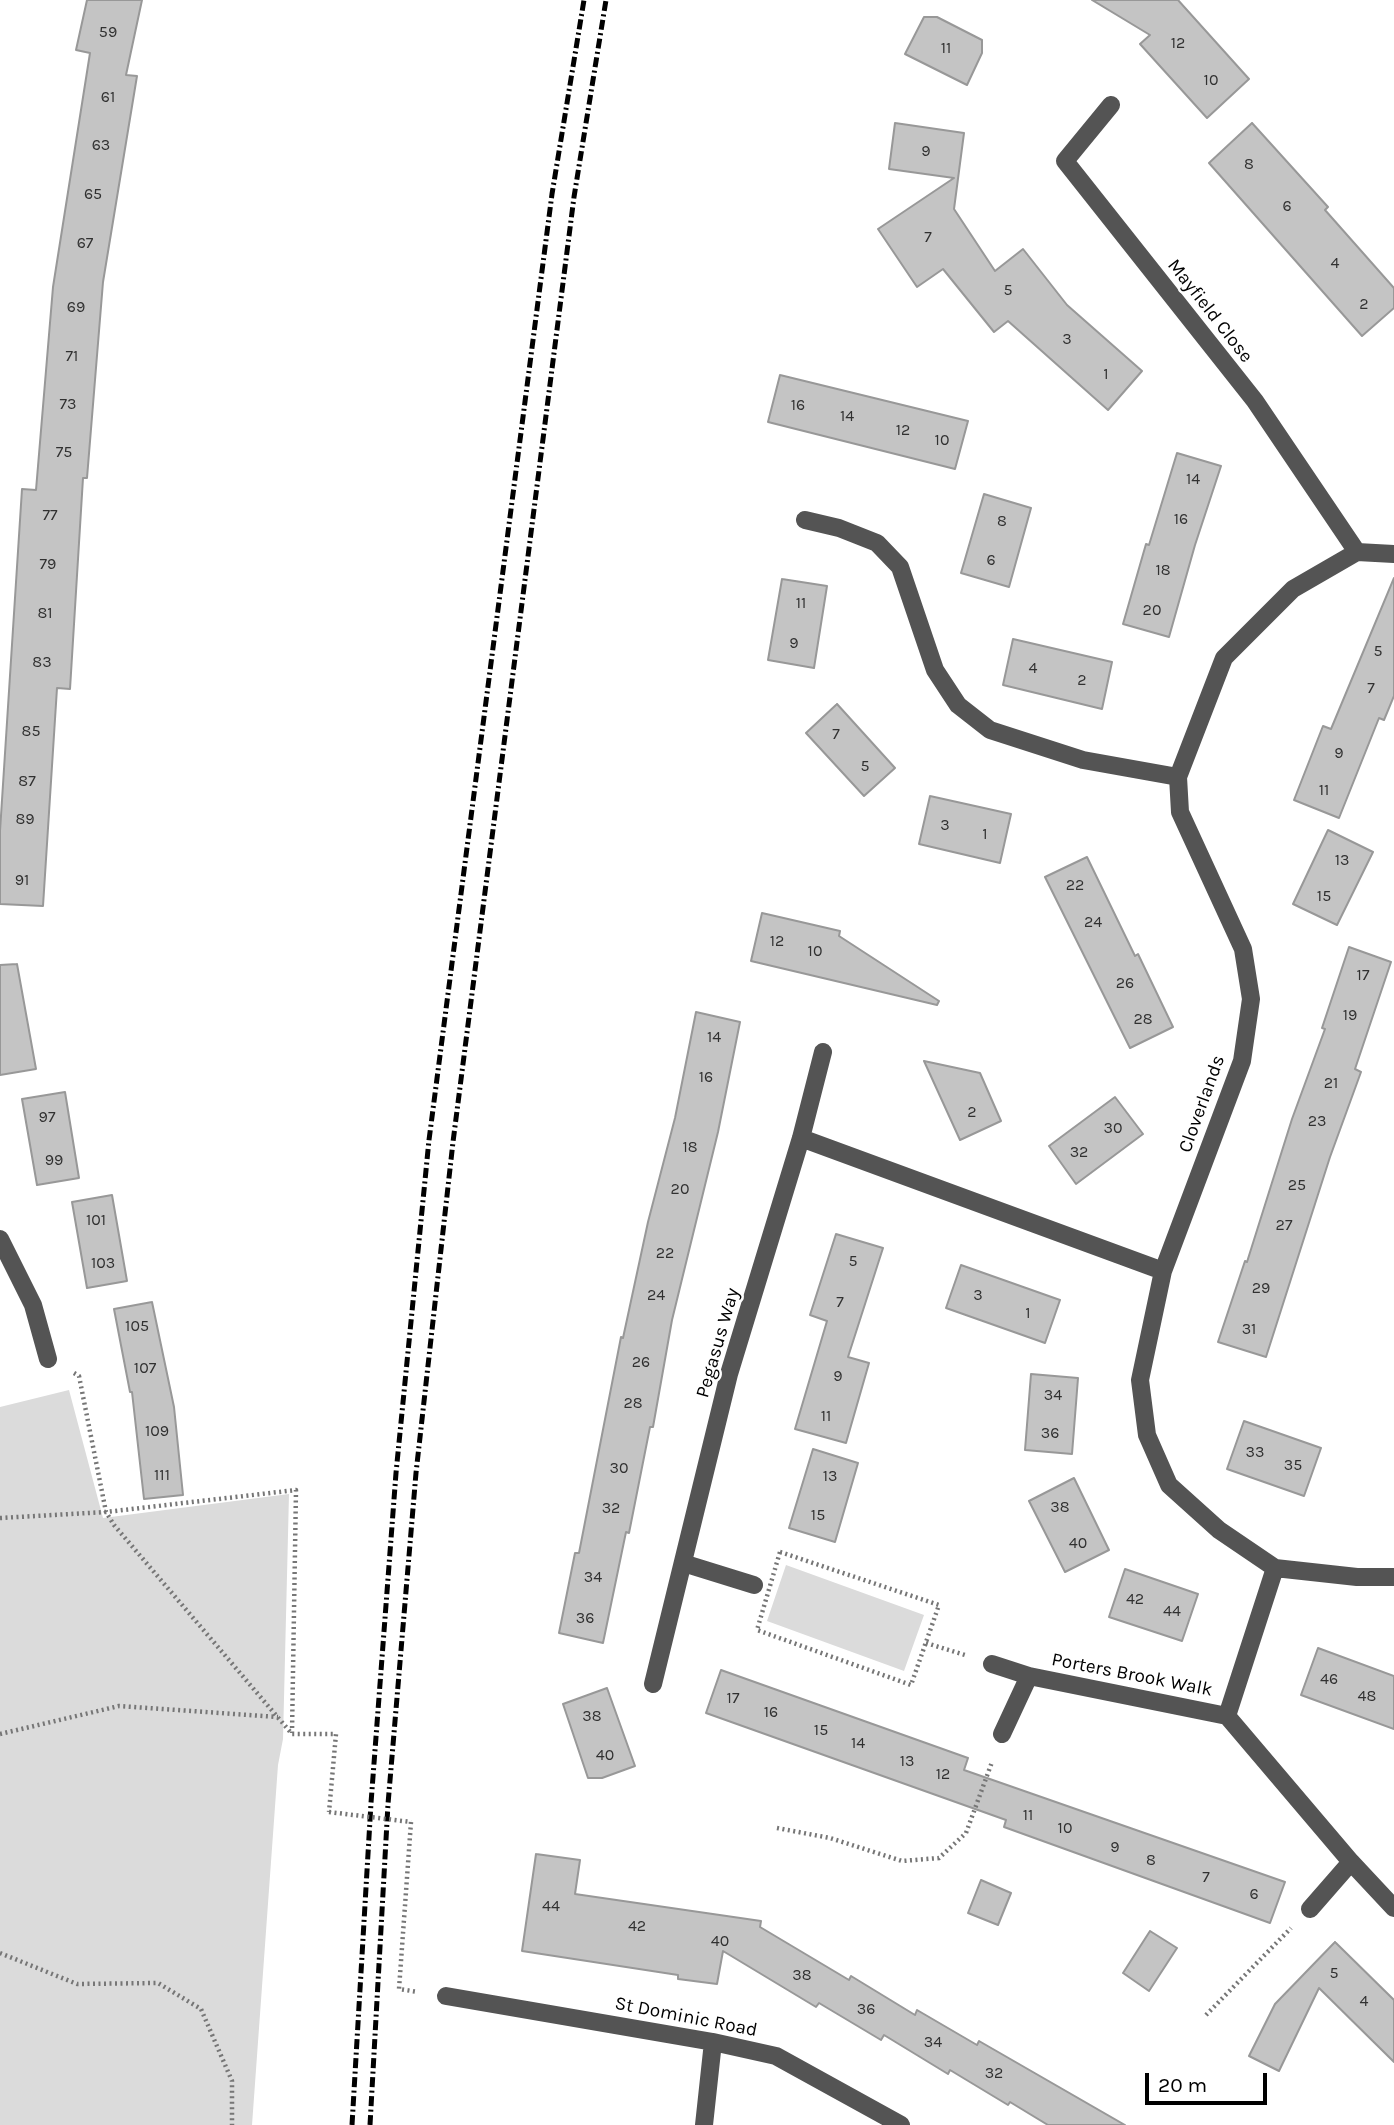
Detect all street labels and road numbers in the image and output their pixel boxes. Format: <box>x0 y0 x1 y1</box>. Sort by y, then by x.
street label: Mayfield Close <box>1162 255 1258 367</box>
street label: Cloverlands <box>1174 1052 1230 1156</box>
street label: Pegasus Way <box>691 1285 745 1401</box>
street label: Porters Brook Walk <box>1050 1648 1214 1702</box>
street label: St Dominic Road <box>613 1992 759 2042</box>

